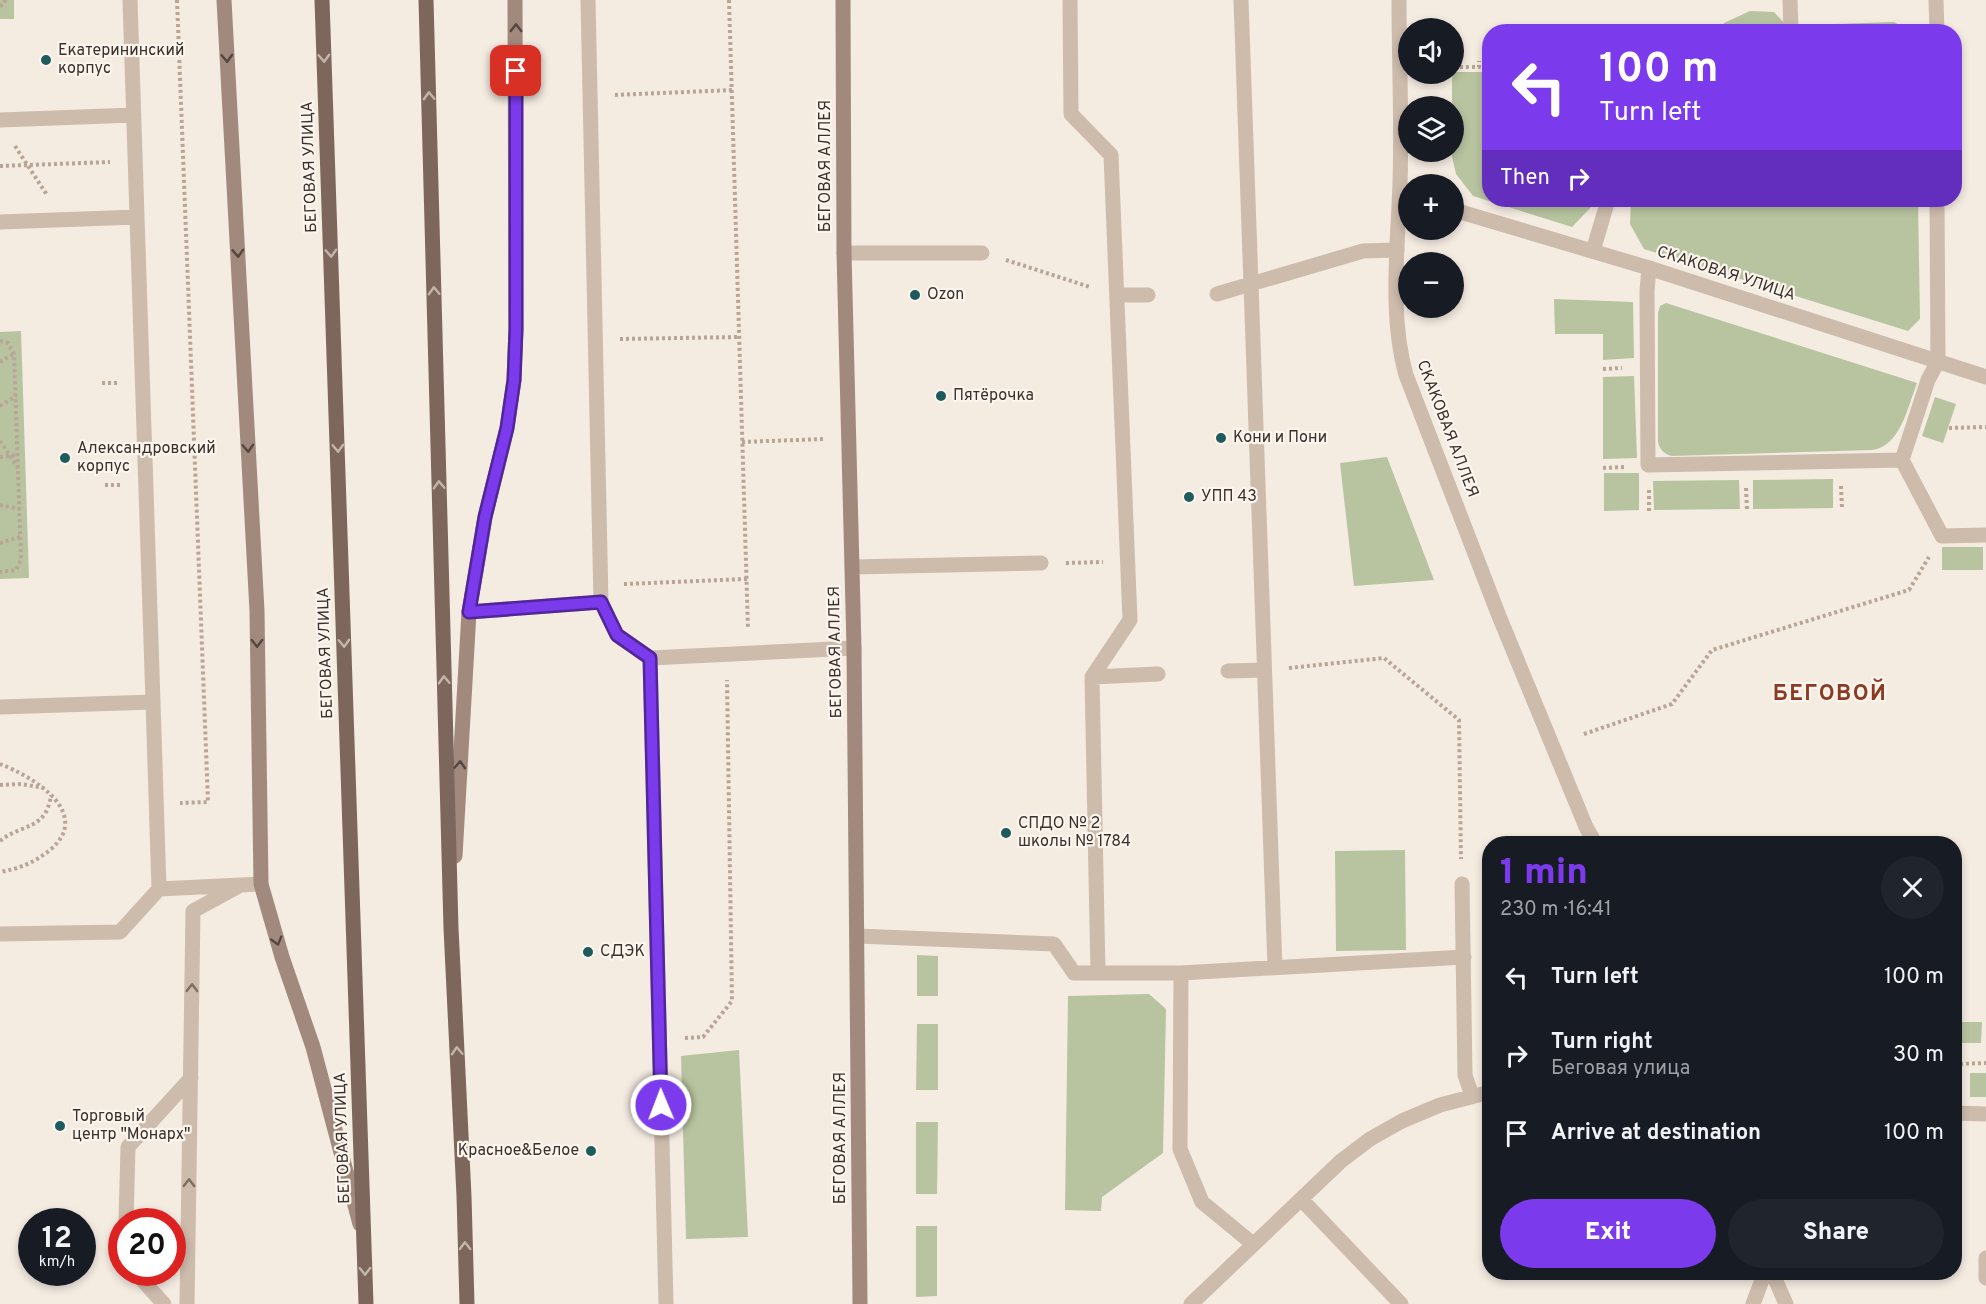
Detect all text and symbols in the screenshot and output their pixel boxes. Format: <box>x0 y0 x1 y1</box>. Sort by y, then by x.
map controls <box>1398 18 1464 318</box>
button: sound <box>1398 18 1464 84</box>
one-way arrow <box>510 24 522 33</box>
place label: Екатерининский корпус <box>58 41 184 79</box>
text: 100 m <box>1599 44 1718 97</box>
pin <box>490 45 541 96</box>
icon: left <box>1500 48 1578 126</box>
marker: Екатерининский корпус <box>39 53 53 67</box>
one-way arrow <box>221 54 234 63</box>
one-way arrow <box>318 54 331 63</box>
icon: arrive <box>499 54 532 87</box>
one-way arrow <box>422 91 435 100</box>
button: layers <box>1398 96 1464 162</box>
text: Turn left <box>1599 96 1701 130</box>
street label: БЕГОВАЯ АЛЛЕЯ <box>816 100 836 232</box>
street label: БЕГОВАЯ УЛИЦА <box>298 101 322 233</box>
icon: right <box>1562 162 1595 195</box>
text: Then <box>1500 165 1550 192</box>
button: + <box>1398 174 1464 240</box>
street label: СКАКОВАЯ УЛИЦА <box>1654 242 1798 306</box>
one-way arrow <box>231 249 244 258</box>
one-way arrow <box>325 249 337 258</box>
button: − <box>1398 252 1464 318</box>
place label: Ozon <box>927 285 964 305</box>
one-way arrow <box>428 286 440 295</box>
marker: Ozon <box>908 288 922 302</box>
street label: СКАКОВАЯ АЛЛЕЯ <box>1412 358 1482 500</box>
place label: Пятёрочка <box>953 386 1034 406</box>
marker: Пятёрочка <box>934 389 948 403</box>
place label: Кони и Пони <box>1233 428 1327 448</box>
marker: Кони и Пони <box>1214 431 1228 445</box>
place label: Александровский корпус <box>77 439 216 477</box>
one-way arrow <box>241 443 254 452</box>
one-way arrow <box>331 444 344 453</box>
marker: Александровский корпус <box>58 451 72 465</box>
one-way arrow <box>433 481 445 490</box>
place label: УПП 43 <box>1201 487 1257 507</box>
marker: УПП 43 <box>1182 490 1196 504</box>
street label: БЕГОВАЯ АЛЛЕЯ <box>825 586 847 718</box>
street label: БЕГОВАЯ УЛИЦА <box>314 587 338 719</box>
one-way arrow <box>251 638 263 647</box>
one-way arrow <box>338 639 350 648</box>
one-way arrow <box>438 676 450 685</box>
district label: БЕГОВОЙ <box>1773 678 1887 708</box>
one-way arrow <box>454 760 467 769</box>
place label: СПДО № 2 школы № 1784 <box>1018 814 1131 852</box>
marker: СПДО № 2 школы № 1784 <box>999 826 1013 840</box>
text: 1 min <box>1500 851 1588 897</box>
button: close <box>1881 856 1944 919</box>
text: 230 m · 16:41 <box>1500 897 1612 923</box>
one-way arrow <box>270 935 282 946</box>
place label: СДЭК <box>600 942 645 962</box>
marker: СДЭК <box>581 945 595 959</box>
icon: left <box>1500 961 1533 994</box>
text: Turn left <box>1551 964 1639 991</box>
text: 100 m <box>1884 964 1944 991</box>
one-way arrow <box>186 983 198 992</box>
text: Turn right <box>1551 1029 1653 1056</box>
icon: right <box>1500 1039 1533 1072</box>
text: 30 m <box>1893 1042 1944 1069</box>
one-way arrow <box>450 1046 463 1055</box>
text: Беговая улица <box>1551 1056 1690 1082</box>
street label: БЕГОВАЯ УЛИЦА <box>331 1072 355 1204</box>
street label: БЕГОВАЯ АЛЛЕЯ <box>831 1072 851 1204</box>
position arrow <box>629 1073 693 1137</box>
place label: Торговый центр "Монарх" <box>72 1107 190 1145</box>
icon: arrive <box>1500 1117 1533 1150</box>
marker: Торговый центр "Монарх" <box>53 1119 67 1133</box>
text: Arrive at destination <box>1551 1120 1761 1147</box>
text: 100 m <box>1884 1120 1944 1147</box>
place label: Красное&Белое <box>458 1141 579 1161</box>
marker: Красное&Белое <box>584 1144 598 1158</box>
one-way arrow <box>183 1178 195 1187</box>
button: Exit <box>1500 1199 1716 1268</box>
button: Share <box>1728 1199 1944 1268</box>
speed limit sign: 20 <box>108 1208 186 1286</box>
text: 12 <box>42 1221 72 1258</box>
one-way arrow <box>459 1241 472 1250</box>
text: km/h <box>39 1253 75 1272</box>
one-way arrow <box>359 1267 371 1276</box>

